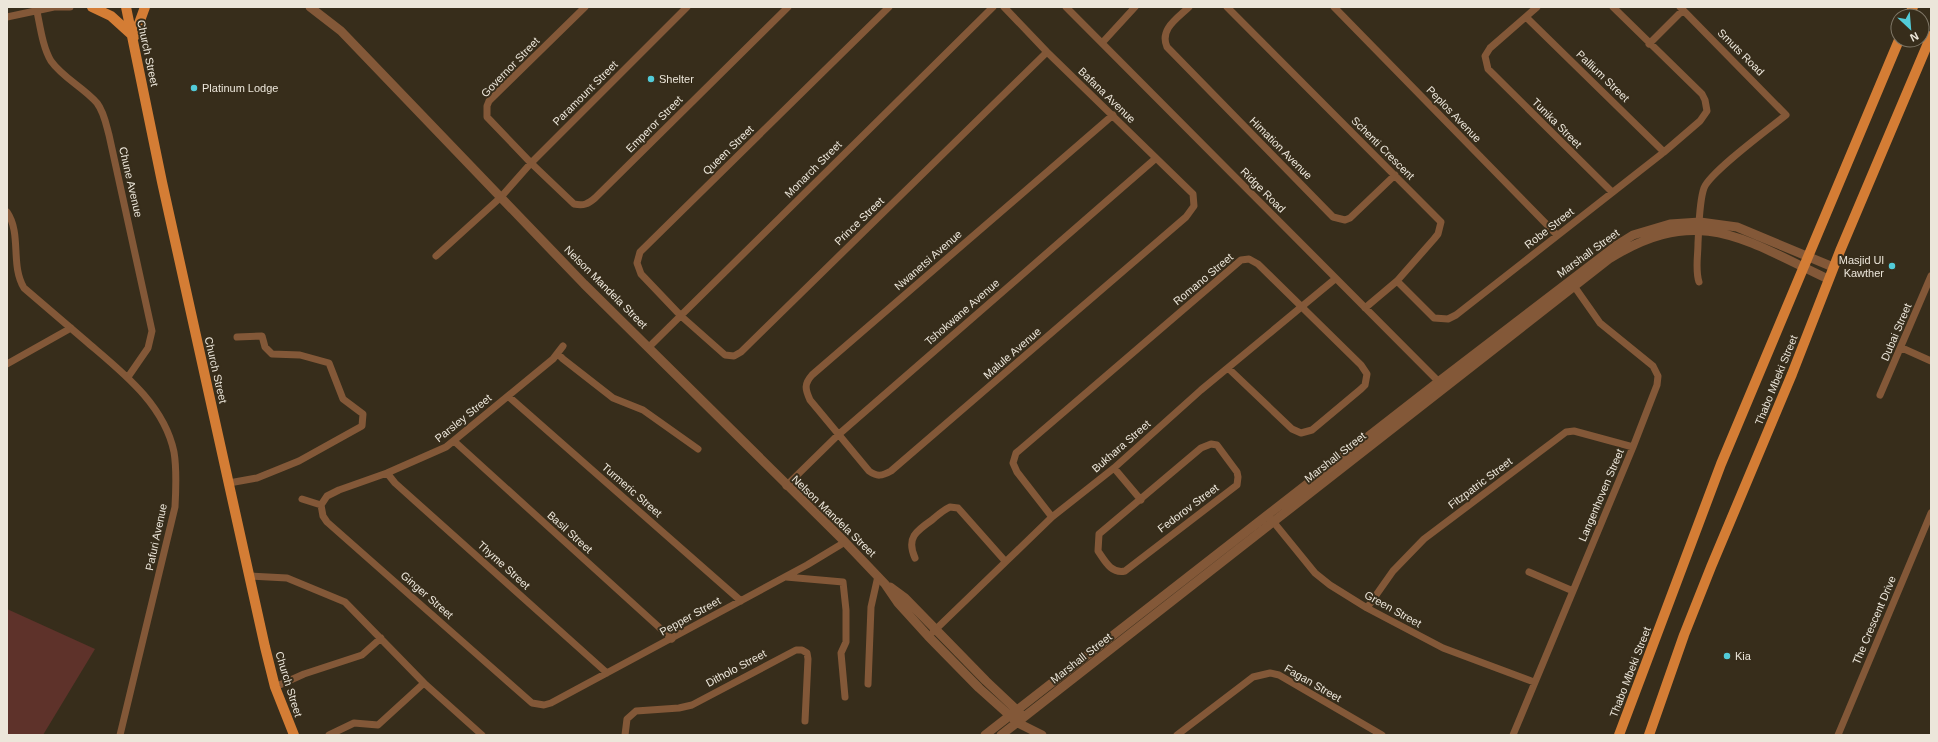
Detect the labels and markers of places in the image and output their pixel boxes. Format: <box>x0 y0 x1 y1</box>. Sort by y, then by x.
place label: Shelter <box>659 73 694 85</box>
marker: Shelter <box>646 74 656 84</box>
place label: Platinum Lodge <box>202 82 278 94</box>
marker: Platinum Lodge <box>189 83 199 93</box>
place label: Masjid Ul Kawther <box>1839 254 1884 279</box>
marker: Masjid Ul Kawther <box>1887 261 1897 271</box>
place label: Kia <box>1735 650 1752 662</box>
marker: Kia <box>1722 651 1732 661</box>

